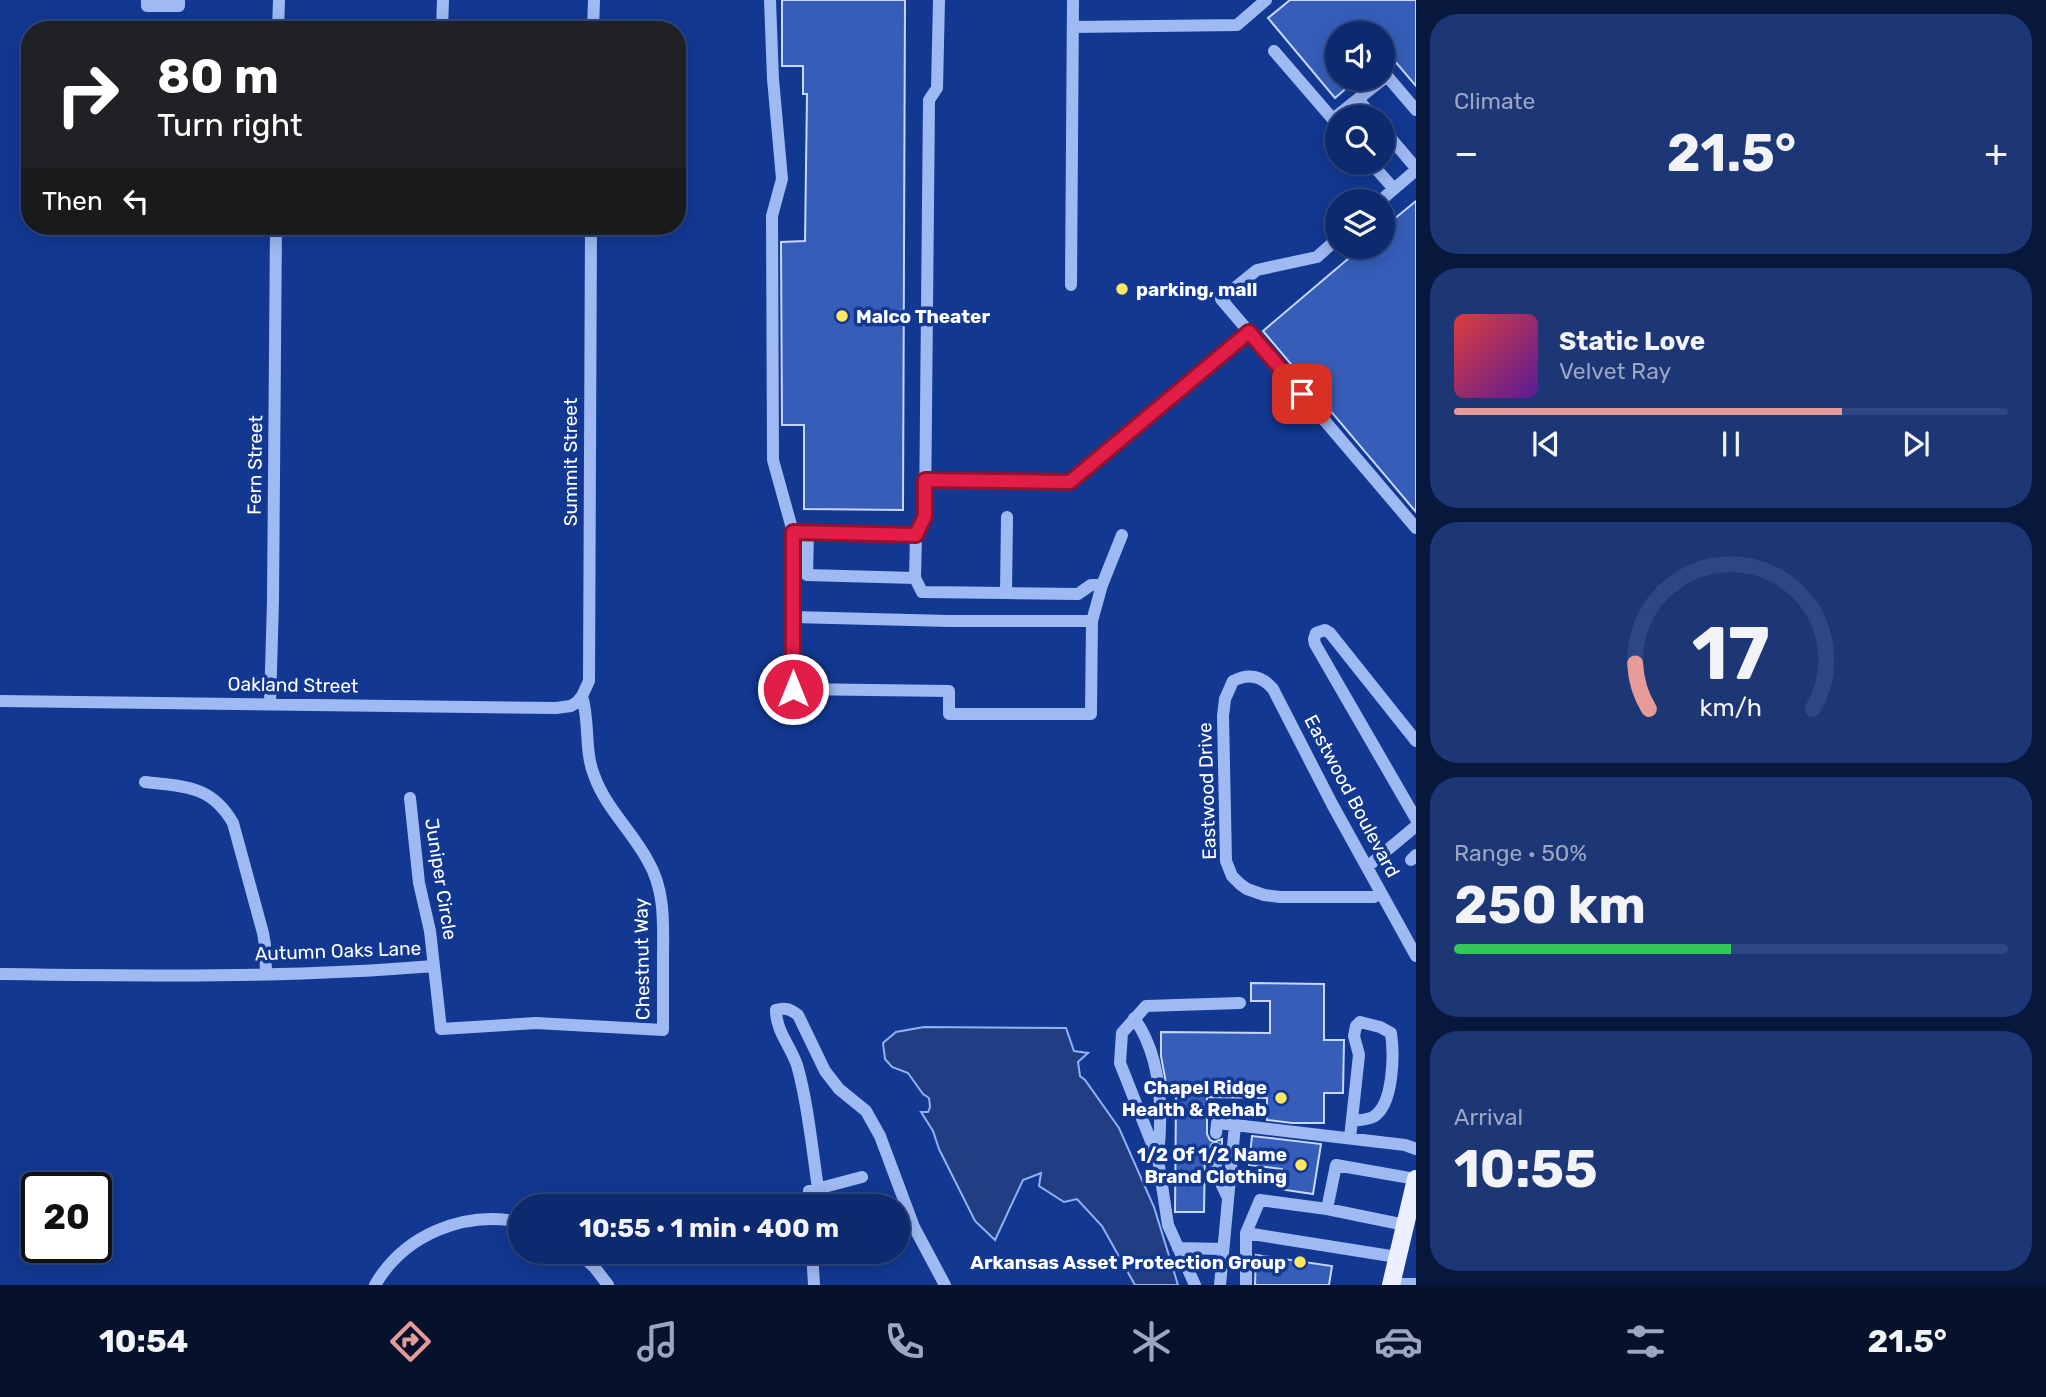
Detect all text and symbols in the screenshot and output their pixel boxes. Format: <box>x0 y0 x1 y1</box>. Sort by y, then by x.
map controls <box>1325 21 1395 259</box>
button: sound <box>1325 21 1395 91</box>
text: 80 m <box>157 47 279 105</box>
icon: right <box>42 49 133 140</box>
text: Climate <box>1454 87 1535 115</box>
button: search <box>1325 105 1395 175</box>
text: Turn right <box>157 106 302 144</box>
text: 21.5° <box>1667 122 1796 184</box>
text: − <box>1454 130 1479 176</box>
text: + <box>1984 130 2008 176</box>
icon: left <box>117 182 155 220</box>
text: Then <box>42 186 103 217</box>
button: layers <box>1325 189 1395 259</box>
place label: parking, mall <box>1136 278 1257 301</box>
marker: parking, mall <box>1114 281 1130 297</box>
place label: Malco Theater <box>856 305 990 328</box>
marker: Malco Theater <box>834 308 850 324</box>
text: Static Love <box>1559 326 1705 357</box>
text: Velvet Ray <box>1559 357 1671 385</box>
pin <box>1272 364 1332 424</box>
icon: arrive <box>1283 375 1321 413</box>
street label: Summit Street <box>559 397 582 526</box>
street label: Fern Street <box>243 414 267 515</box>
icon: previous <box>1527 425 1565 463</box>
icon: pause <box>1712 425 1750 463</box>
icon: next <box>1897 425 1935 463</box>
text: 17 <box>1692 611 1770 697</box>
position arrow <box>756 652 830 726</box>
street label: Oakland Street <box>227 672 359 698</box>
text: km/h <box>1700 692 1762 721</box>
street label: Eastwood Boulevard <box>1299 711 1405 881</box>
street label: Eastwood Drive <box>1193 722 1221 860</box>
street label: Juniper Circle <box>420 816 462 942</box>
text: Range · 50% <box>1454 839 1587 867</box>
text: 250 km <box>1454 874 1646 936</box>
street label: Chestnut Way <box>629 898 655 1020</box>
street label: Autumn Oaks Lane <box>254 937 422 965</box>
place label: Chapel Ridge Health & Rehab <box>1122 1076 1267 1121</box>
marker: Chapel Ridge Health & Rehab <box>1273 1090 1289 1106</box>
text: Arrival <box>1454 1103 1523 1131</box>
text: 10:55 <box>1454 1138 1598 1200</box>
place label: 1/2 Of 1/2 Name Brand Clothing <box>1137 1143 1287 1188</box>
marker: 1/2 Of 1/2 Name Brand Clothing <box>1293 1157 1309 1173</box>
speed limit sign: 20 <box>21 1172 112 1263</box>
text: 10:55 · 1 min · 400 m <box>579 1213 839 1244</box>
place label: Arkansas Asset Protection Group <box>970 1251 1286 1274</box>
marker: Arkansas Asset Protection Group <box>1292 1254 1308 1270</box>
icon: directions <box>386 1317 435 1366</box>
icon: music <box>633 1317 682 1366</box>
icon: phone <box>880 1317 929 1366</box>
icon: climate <box>1127 1317 1176 1366</box>
icon: car <box>1374 1317 1423 1366</box>
icon: filters <box>1621 1317 1670 1366</box>
text: 10:54 <box>99 1322 188 1360</box>
text: 21.5° <box>1867 1322 1947 1360</box>

